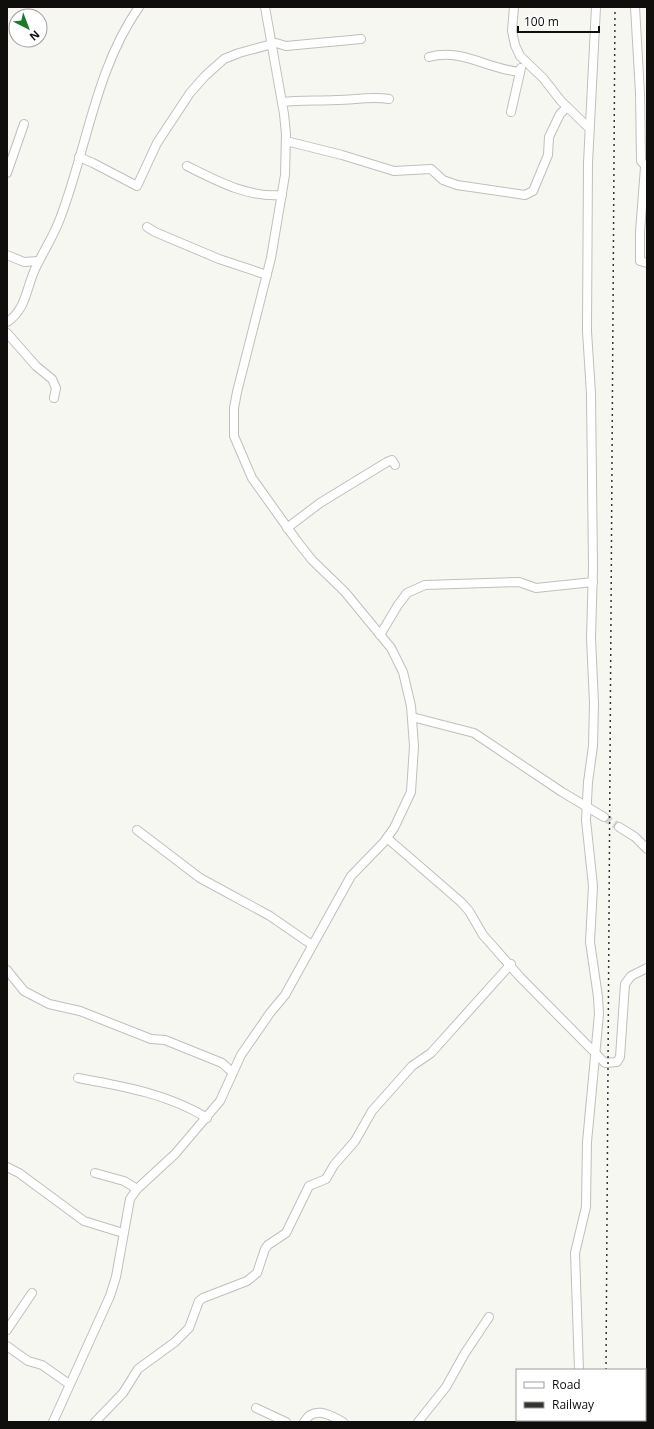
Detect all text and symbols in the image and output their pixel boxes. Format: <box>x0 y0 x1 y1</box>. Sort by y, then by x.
north arrow <box>8 8 48 48</box>
scale bar <box>518 8 599 34</box>
text: 100 m <box>524 13 559 30</box>
text: N <box>27 27 43 44</box>
legend <box>516 1369 646 1421</box>
text: Road <box>552 1376 581 1393</box>
text: Railway <box>552 1396 595 1413</box>

